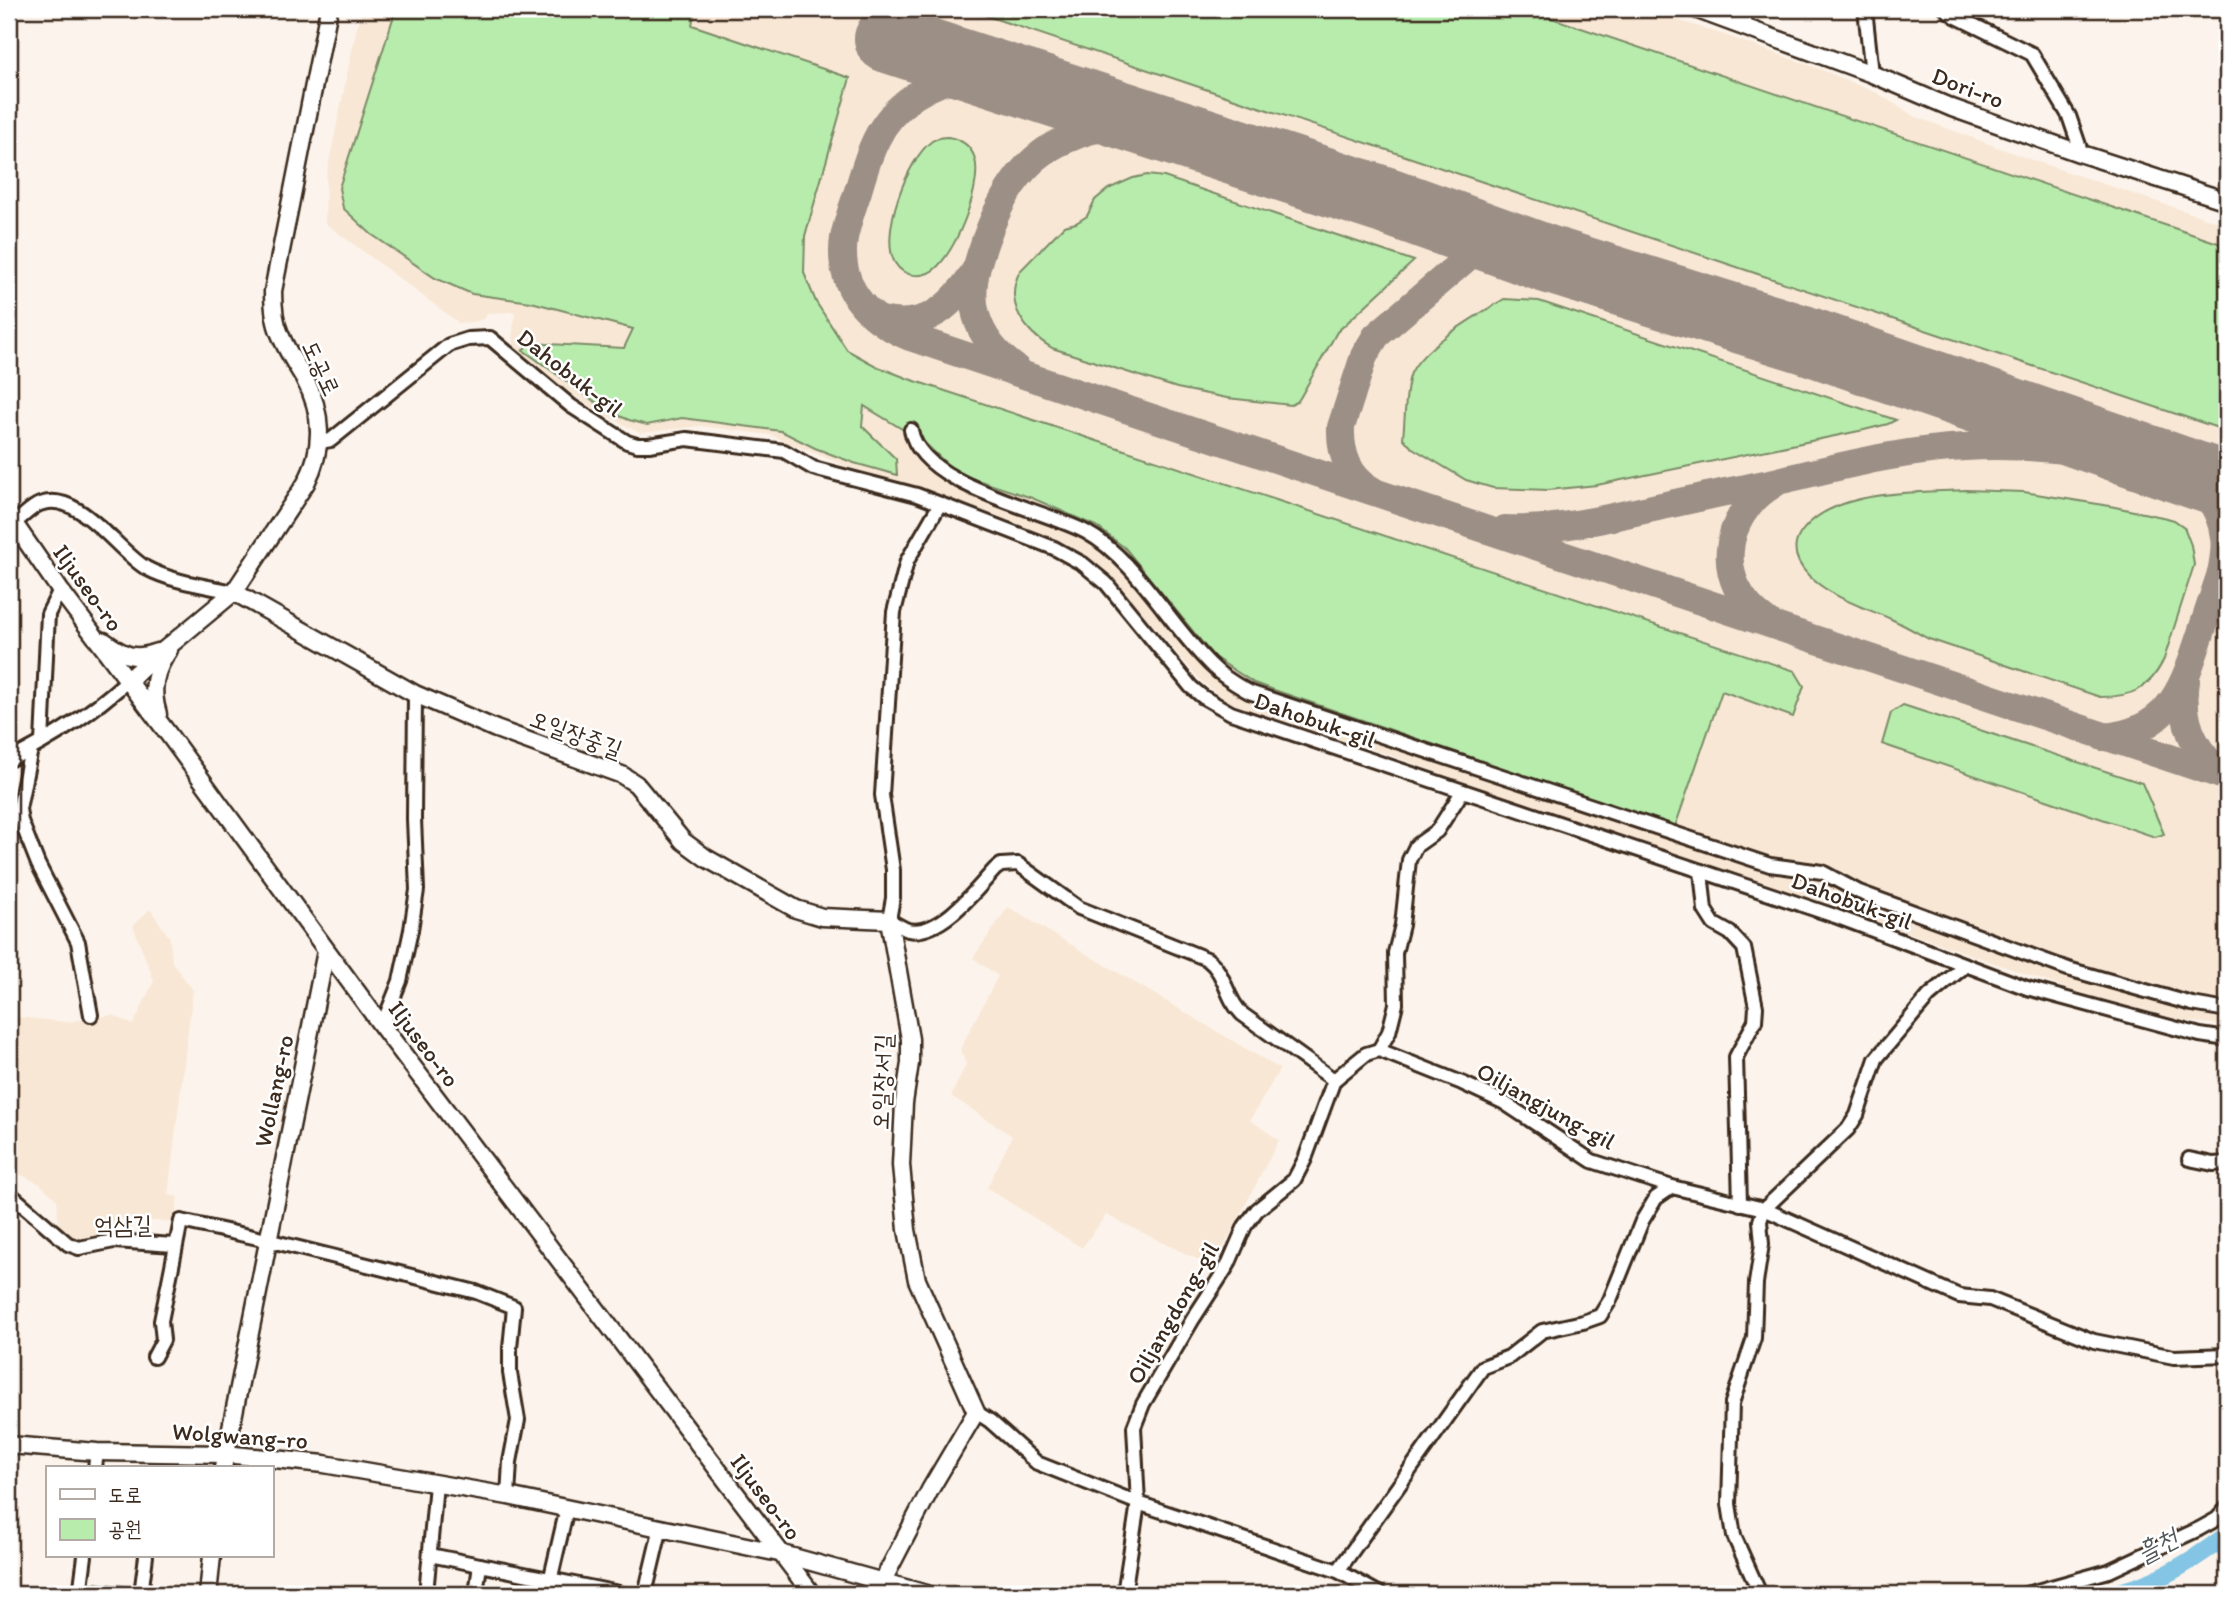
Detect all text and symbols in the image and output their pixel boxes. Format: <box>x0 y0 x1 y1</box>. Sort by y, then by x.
street label: Dori-ro <box>1928 61 2008 114</box>
street label: Dahobuk-gil <box>511 322 629 423</box>
street label: 도공로 <box>296 335 347 400</box>
street label: Iljuseo-ro <box>47 538 130 637</box>
street label: Dahobuk-gil <box>1251 685 1380 754</box>
street label: 오일장중길 <box>526 703 626 764</box>
street label: Dahobuk-gil <box>1788 865 1917 936</box>
street label: Iljuseo-ro <box>382 995 466 1093</box>
street label: Wollang-ro <box>247 1032 300 1150</box>
street label: 오일장서길 <box>865 1033 898 1131</box>
street label: Oiljangjung-gil <box>1472 1056 1621 1156</box>
street label: 억삼길 <box>94 1209 152 1240</box>
street label: Oiljangdong-gil <box>1120 1236 1225 1389</box>
street label: Wolgwang-ro <box>171 1416 309 1455</box>
street label: Iljuseo-ro <box>724 1448 808 1546</box>
legend <box>46 1466 273 1558</box>
text: 도로 <box>108 1482 142 1507</box>
text: 공원 <box>108 1516 142 1541</box>
water label: 흘천 <box>2131 1520 2186 1569</box>

